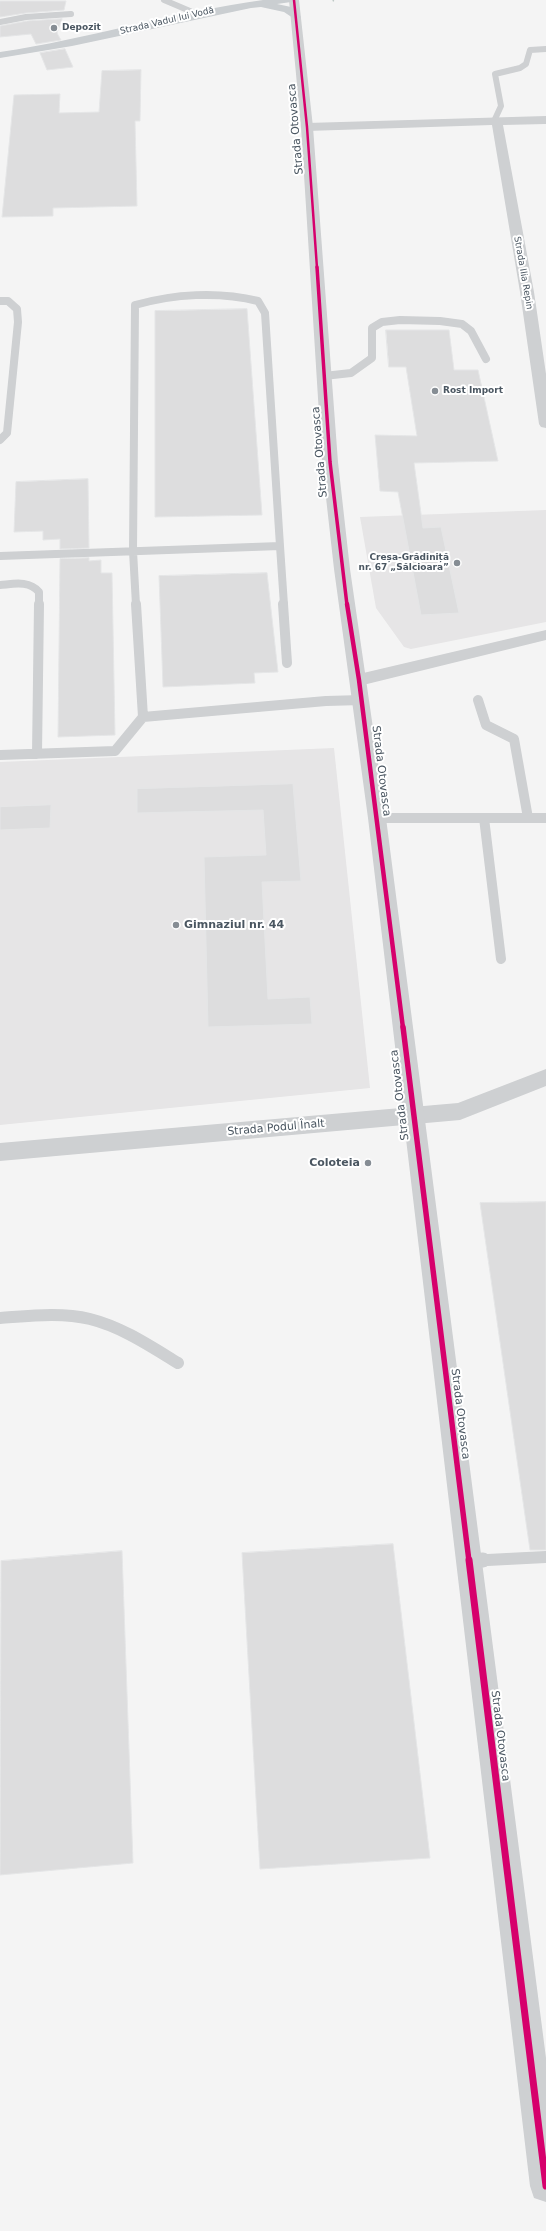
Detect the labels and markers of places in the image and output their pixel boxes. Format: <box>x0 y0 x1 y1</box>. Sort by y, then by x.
marker: Depozit <box>49 23 59 33</box>
place label: Depozit <box>62 23 101 33</box>
marker: Rost Import <box>430 386 440 396</box>
place label: Rost Import <box>443 386 503 396</box>
place label: Creșa-Grădiniță nr. 67 „Sălcioara” <box>359 553 449 574</box>
marker: Creșa-Grădiniță nr. 67 „Sălcioara” <box>452 558 462 568</box>
place label: Gimnaziul nr. 44 <box>184 918 284 932</box>
marker: Gimnaziul nr. 44 <box>171 920 181 930</box>
place label: Coloteia <box>309 1156 360 1170</box>
marker: Coloteia <box>363 1158 373 1168</box>

